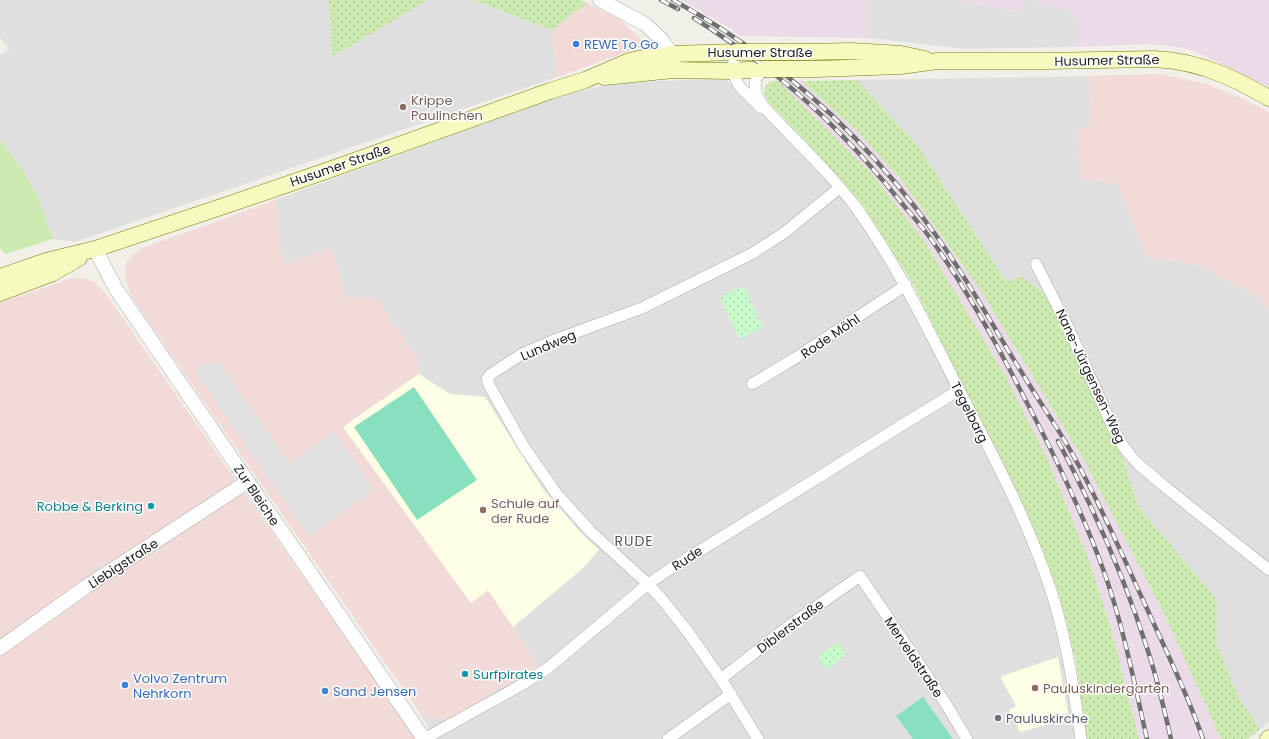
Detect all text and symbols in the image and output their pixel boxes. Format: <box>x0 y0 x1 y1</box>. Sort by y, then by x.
place label: REWE To Go <box>584 35 659 54</box>
marker: REWE To Go <box>571 39 581 49</box>
street label: Husumer Straße <box>707 43 813 62</box>
street label: Husumer Straße <box>1054 50 1160 71</box>
place label: Krippe Paulinchen <box>411 91 483 125</box>
marker: Krippe Paulinchen <box>398 102 408 112</box>
street label: Husumer Straße <box>287 139 393 192</box>
street label: Nane-Jürgensen-Weg <box>1051 306 1130 447</box>
street label: Rode Möhl <box>797 310 864 363</box>
street label: Lundweg <box>518 325 579 366</box>
street label: Tegelbarg <box>946 378 993 446</box>
street label: Zur Bleiche <box>229 461 284 530</box>
place label: Schule auf der Rude <box>491 494 559 528</box>
place label: Robbe & Berking <box>37 497 143 516</box>
marker: Robbe & Berking <box>146 501 156 511</box>
marker: Schule auf der Rude <box>478 505 488 515</box>
district label: RUDE <box>614 531 654 551</box>
street label: Liebigstraße <box>85 534 162 593</box>
street label: Rude <box>668 541 706 575</box>
street label: Diblerstraße <box>753 595 828 658</box>
street label: Merveldstraße <box>880 613 948 701</box>
place label: Surfpirates <box>473 665 543 684</box>
place label: Volvo Zentrum Nehrkorn <box>133 669 227 703</box>
marker: Surfpirates <box>460 669 470 679</box>
place label: Pauluskindergarten <box>1043 679 1169 698</box>
marker: Volvo Zentrum Nehrkorn <box>120 680 130 690</box>
place label: Sand Jensen <box>333 682 416 701</box>
marker: Pauluskindergarten <box>1030 683 1040 693</box>
marker: Sand Jensen <box>320 686 330 696</box>
place label: Pauluskirche <box>1006 709 1088 728</box>
marker: Pauluskirche <box>993 713 1003 723</box>

